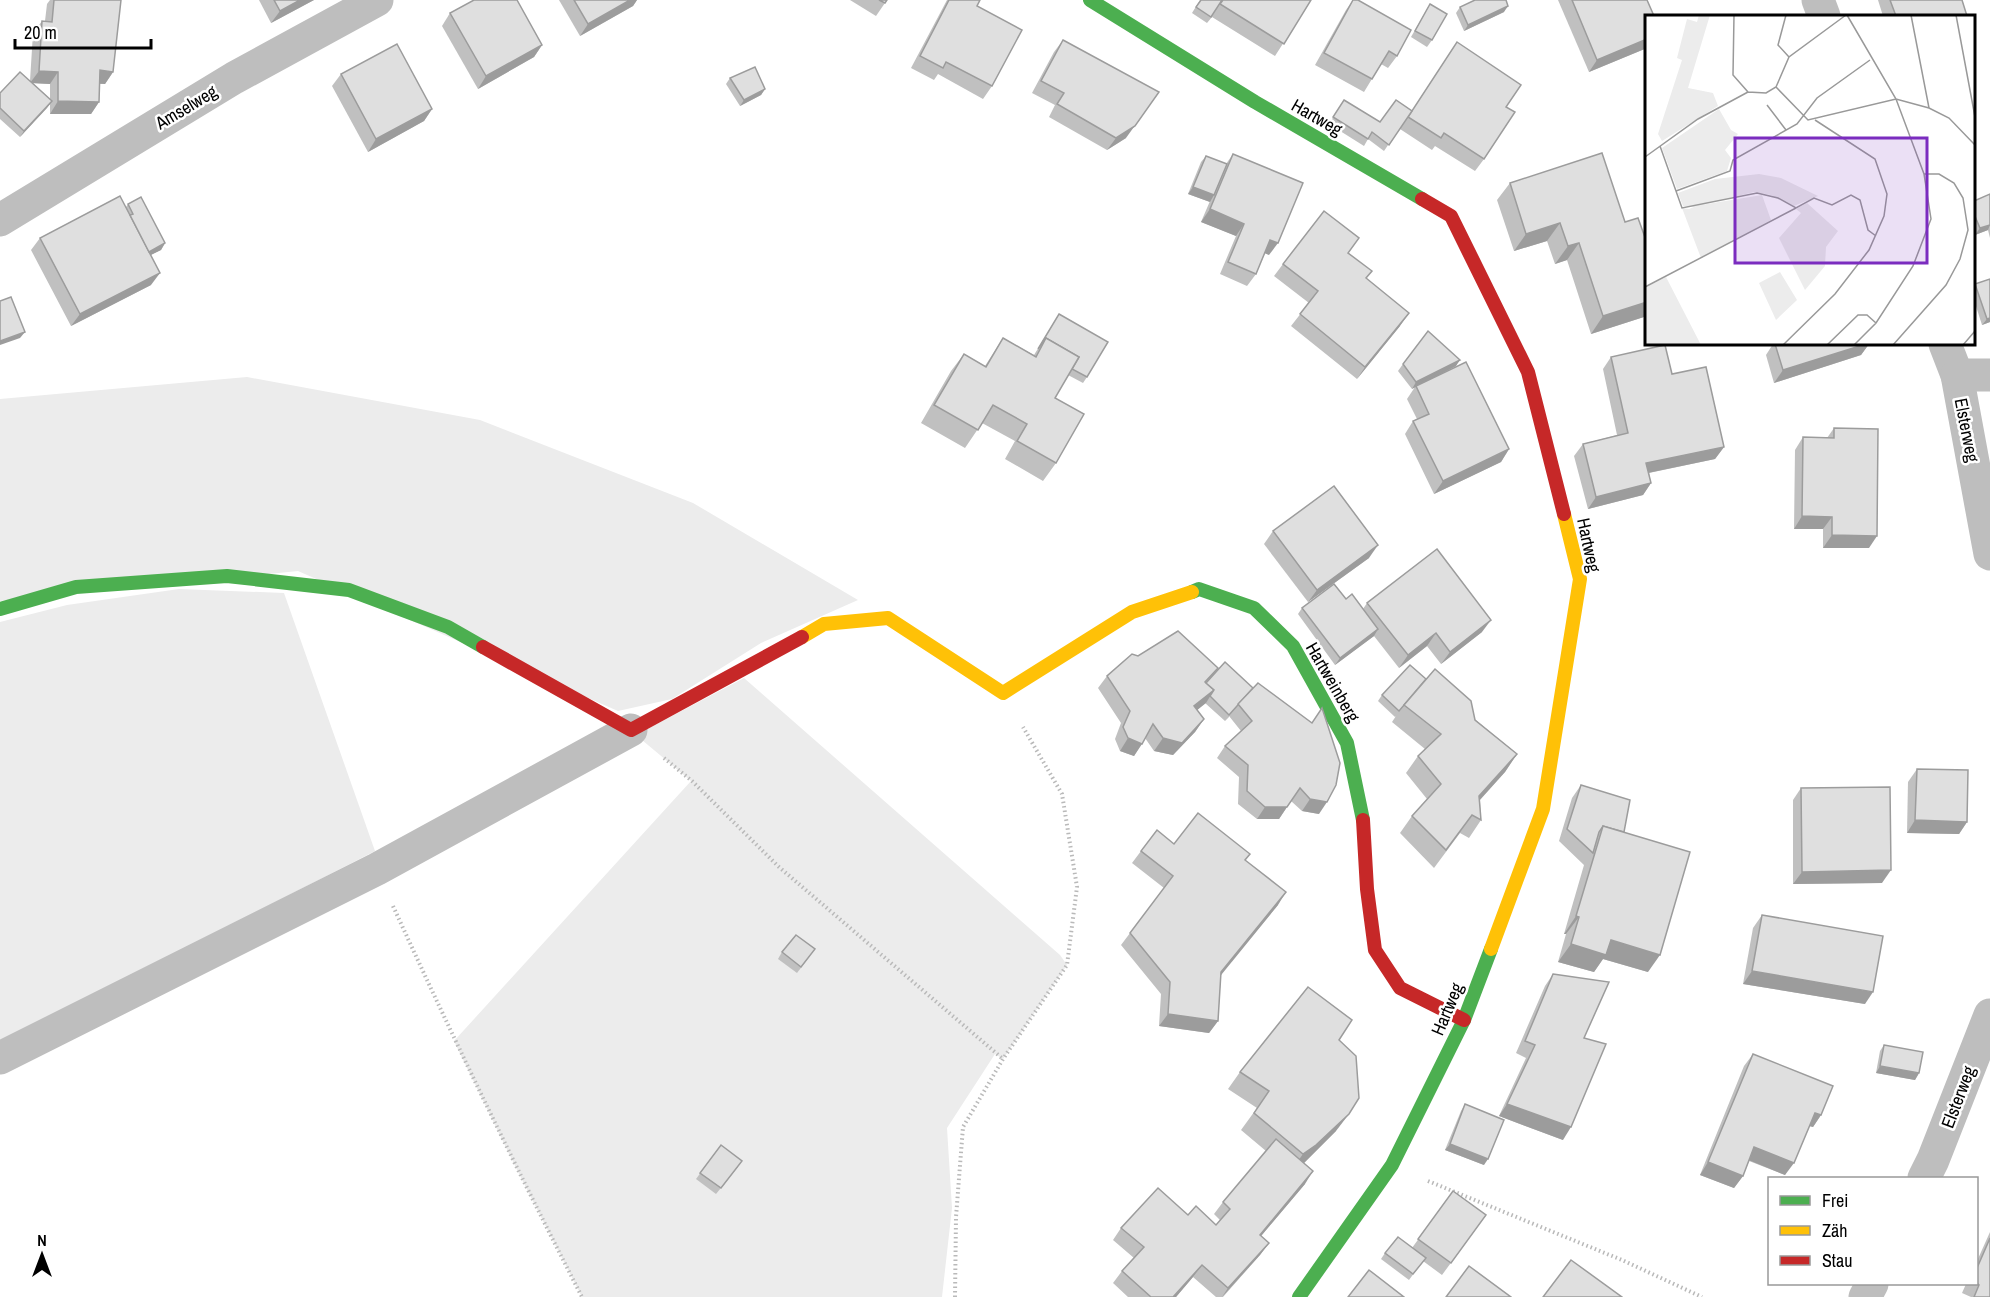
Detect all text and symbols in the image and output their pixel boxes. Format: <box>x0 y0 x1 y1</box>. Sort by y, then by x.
scale bar <box>15 12 152 50</box>
inset map <box>1645 15 1975 345</box>
text: 20 m <box>24 20 57 45</box>
street label: Amselweg <box>150 78 222 136</box>
street label: Hartweg <box>1287 92 1348 142</box>
street label: Elsterweg <box>1949 396 1986 465</box>
street label: Hartweg <box>1571 516 1607 575</box>
street label: Hartweinberg <box>1300 637 1366 727</box>
street label: Hartweg <box>1425 978 1470 1039</box>
street label: Elsterweg <box>1935 1062 1982 1132</box>
legend <box>1768 1177 1978 1285</box>
text: Frei <box>1822 1188 1848 1213</box>
text: Zäh <box>1822 1218 1847 1243</box>
north arrow <box>12 1225 72 1285</box>
text: N <box>37 1229 47 1251</box>
text: Stau <box>1822 1248 1852 1273</box>

